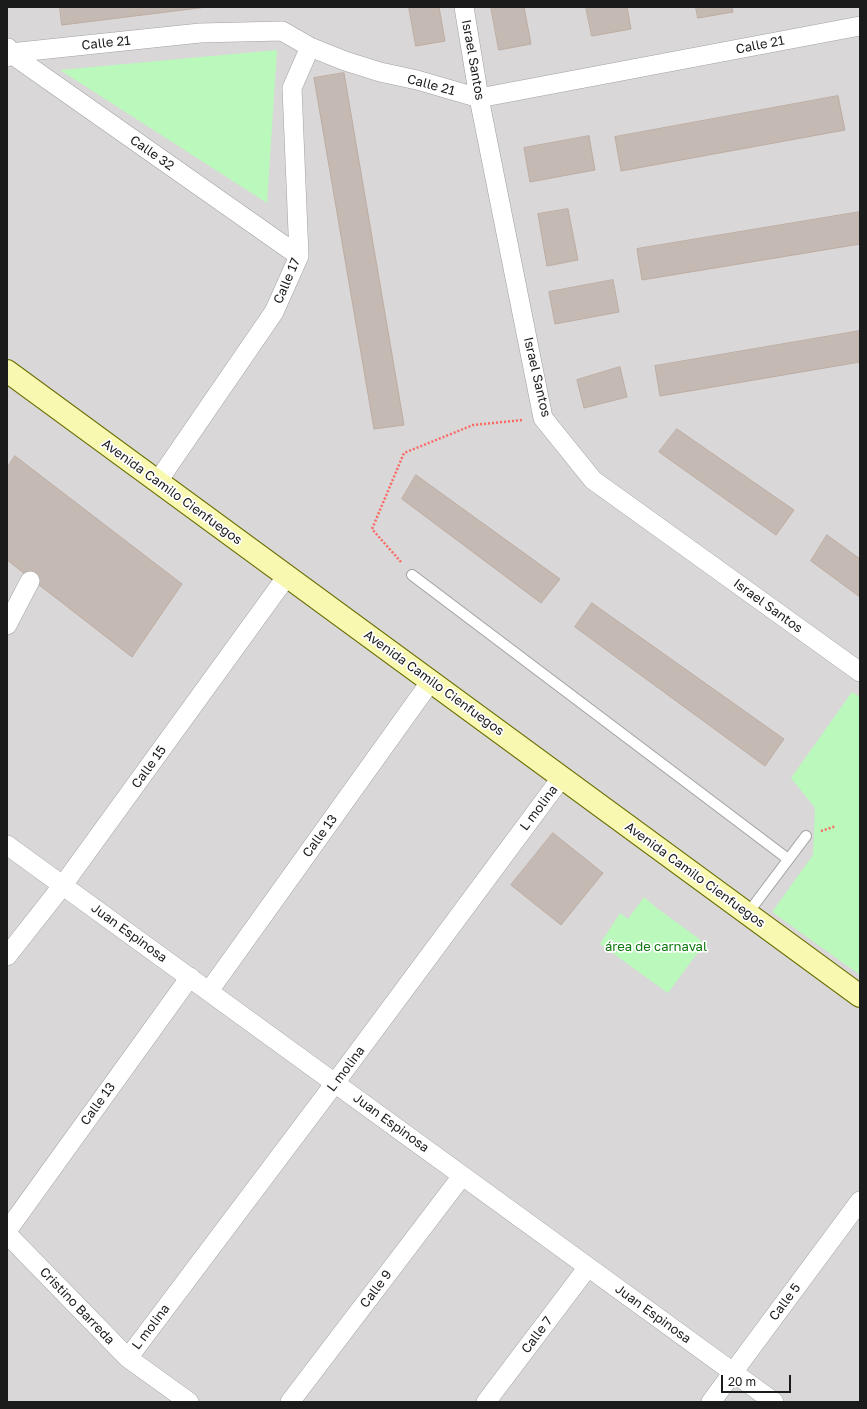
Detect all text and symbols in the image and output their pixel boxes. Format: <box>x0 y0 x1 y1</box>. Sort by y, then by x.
street label: Israel Santos <box>458 18 488 102</box>
street label: Calle 21 <box>81 33 131 53</box>
street label: Calle 21 <box>734 33 786 57</box>
street label: Calle 21 <box>405 71 457 99</box>
street label: Calle 32 <box>127 132 177 174</box>
street label: Calle 17 <box>270 256 304 306</box>
street label: Israel Santos <box>520 335 554 419</box>
street label: Avenida Camilo Cienfuegos <box>99 436 245 548</box>
street label: Israel Santos <box>730 576 806 636</box>
street label: Avenida Camilo Cienfuegos <box>361 627 507 739</box>
street label: Calle 15 <box>128 743 170 791</box>
street label: L molina <box>517 782 561 834</box>
street label: Calle 13 <box>299 812 341 860</box>
street label: Avenida Camilo Cienfuegos <box>622 819 768 931</box>
street label: Juan Espinosa <box>88 900 170 966</box>
park label: área de carnaval <box>605 939 707 955</box>
street label: L molina <box>324 1043 368 1095</box>
street label: Calle 13 <box>77 1080 119 1128</box>
street label: Juan Espinosa <box>350 1090 432 1156</box>
street label: Cristino Barreda <box>36 1264 118 1348</box>
street label: Calle 9 <box>357 1267 395 1311</box>
street label: Calle 5 <box>766 1280 804 1324</box>
street label: Juan Espinosa <box>612 1281 694 1347</box>
street label: L molina <box>129 1301 173 1353</box>
street label: Calle 7 <box>518 1314 556 1356</box>
scale bar <box>723 1367 793 1393</box>
text: 20 m <box>728 1374 756 1389</box>

